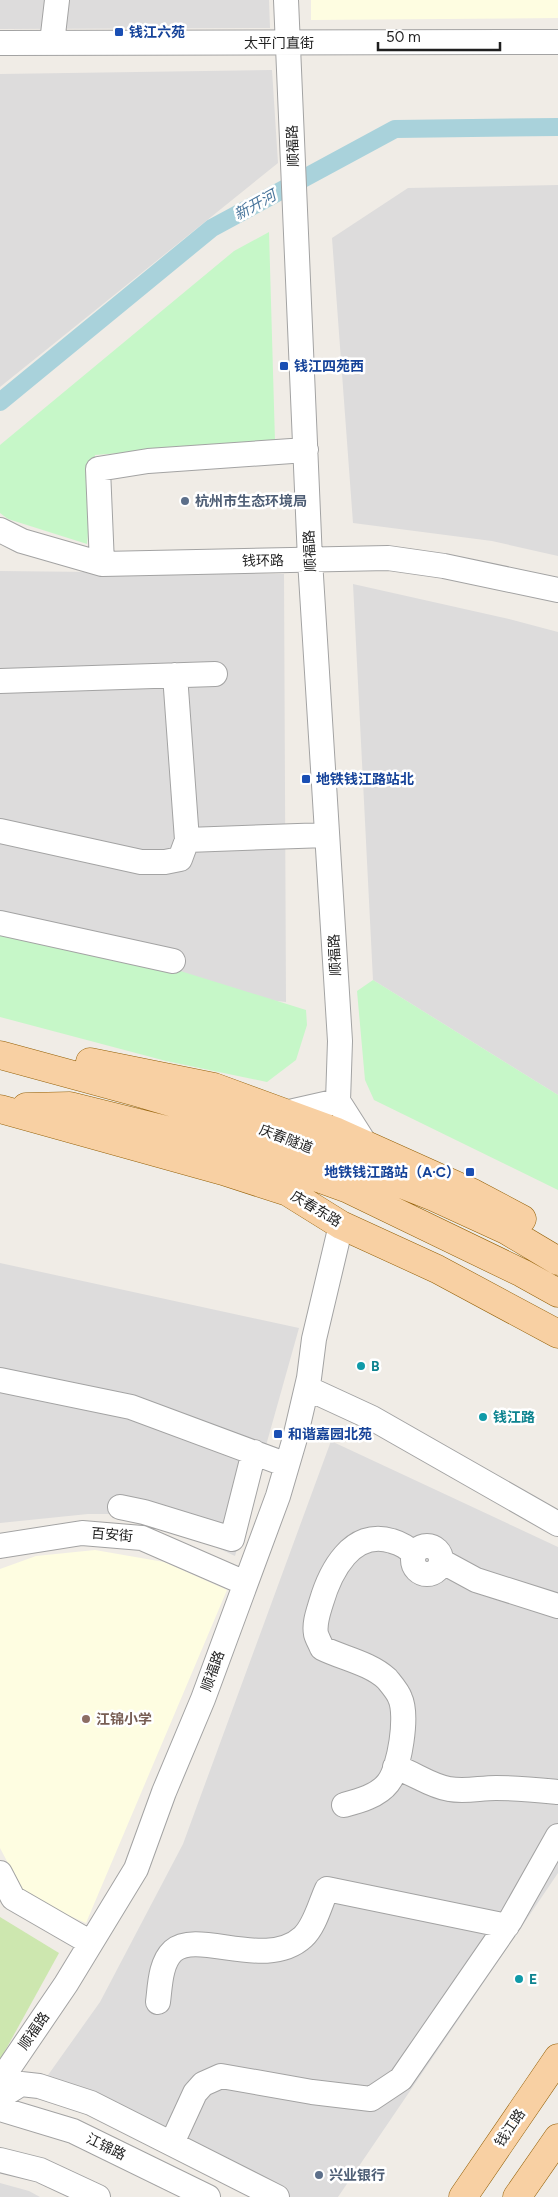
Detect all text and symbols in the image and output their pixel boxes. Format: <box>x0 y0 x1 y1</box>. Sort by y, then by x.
scale bar <box>378 20 500 52</box>
place label: 钱江六苑 <box>129 24 185 41</box>
marker: 钱江六苑 <box>113 26 125 38</box>
text: 50 m <box>386 28 421 46</box>
street label: 太平门直街 <box>244 35 314 52</box>
street label: 顺福路 <box>284 125 302 167</box>
water label: 新开河 <box>231 185 282 224</box>
place label: 钱江四苑西 <box>294 358 364 375</box>
marker: 钱江四苑西 <box>278 360 290 372</box>
place label: 杭州市生态环境局 <box>195 493 307 510</box>
marker: 杭州市生态环境局 <box>179 495 191 507</box>
street label: 顺福路 <box>300 530 320 572</box>
street label: 钱环路 <box>242 552 284 570</box>
place label: 地铁钱江路站北 <box>316 771 414 788</box>
marker: 地铁钱江路站北 <box>300 773 312 785</box>
street label: 顺福路 <box>325 934 345 976</box>
street label: 庆春隧道 <box>257 1121 315 1157</box>
place label: 地铁钱江路站（A·C） <box>324 1164 460 1181</box>
marker: 地铁钱江路站（A·C） <box>464 1166 476 1178</box>
street label: 庆春东路 <box>288 1187 344 1231</box>
place label: B <box>371 1358 380 1375</box>
marker: B <box>355 1360 367 1372</box>
place label: 钱江路 <box>493 1409 535 1426</box>
marker: 钱江路 <box>477 1411 489 1423</box>
place label: 和谐嘉园北苑 <box>288 1426 372 1443</box>
marker: 和谐嘉园北苑 <box>272 1428 284 1440</box>
street label: 百安街 <box>90 1525 134 1545</box>
street label: 顺福路 <box>198 1648 228 1694</box>
place label: 江锦小学 <box>96 1711 152 1728</box>
marker: 江锦小学 <box>80 1713 92 1725</box>
place label: E <box>529 1971 537 1988</box>
marker: E <box>513 1973 525 1985</box>
street label: 顺福路 <box>15 2009 53 2053</box>
street label: 钱江路 <box>491 2106 529 2150</box>
street label: 江锦路 <box>83 2130 129 2164</box>
place label: 兴业银行 <box>329 2167 385 2184</box>
marker: 兴业银行 <box>313 2169 325 2181</box>

